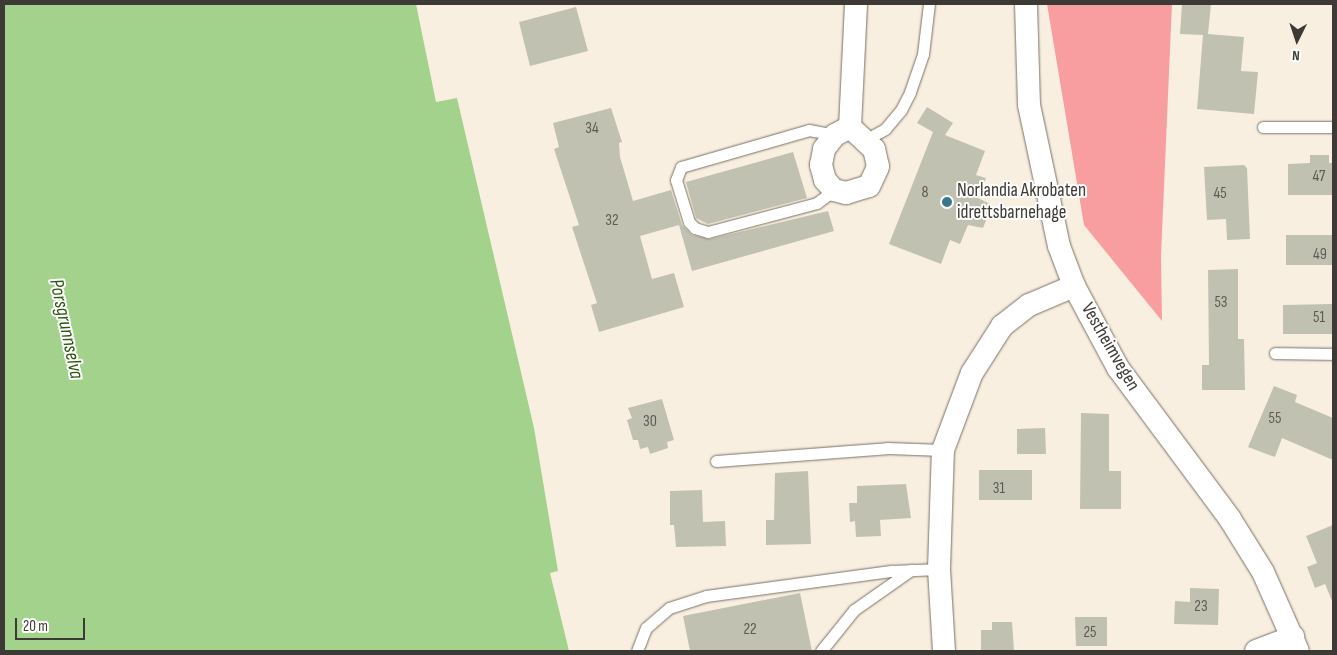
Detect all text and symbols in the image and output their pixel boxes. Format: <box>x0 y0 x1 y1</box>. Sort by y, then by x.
north arrow <box>1272 15 1322 65</box>
text: N <box>1292 47 1300 64</box>
house number: 34 <box>585 119 599 139</box>
house number: 47 <box>1313 167 1325 187</box>
place label: Norlandia Akrobaten idrettsbarnehage <box>957 180 1086 224</box>
house number: 8 <box>921 183 929 203</box>
house number: 45 <box>1213 184 1227 204</box>
marker: Norlandia Akrobaten idrettsbarnehage <box>941 196 953 208</box>
house number: 32 <box>605 211 619 231</box>
house number: 49 <box>1313 245 1327 265</box>
water label: Porsgrunnselva <box>44 277 88 381</box>
house number: 53 <box>1214 293 1228 313</box>
street label: Vestheimvegen <box>1076 299 1144 395</box>
house number: 51 <box>1313 308 1325 328</box>
house number: 55 <box>1269 409 1281 429</box>
house number: 30 <box>643 412 657 432</box>
house number: 31 <box>993 479 1005 499</box>
house number: 23 <box>1194 597 1208 617</box>
scale bar <box>18 608 88 640</box>
text: 20 m <box>23 617 48 636</box>
house number: 22 <box>743 620 757 640</box>
house number: 25 <box>1083 623 1097 643</box>

